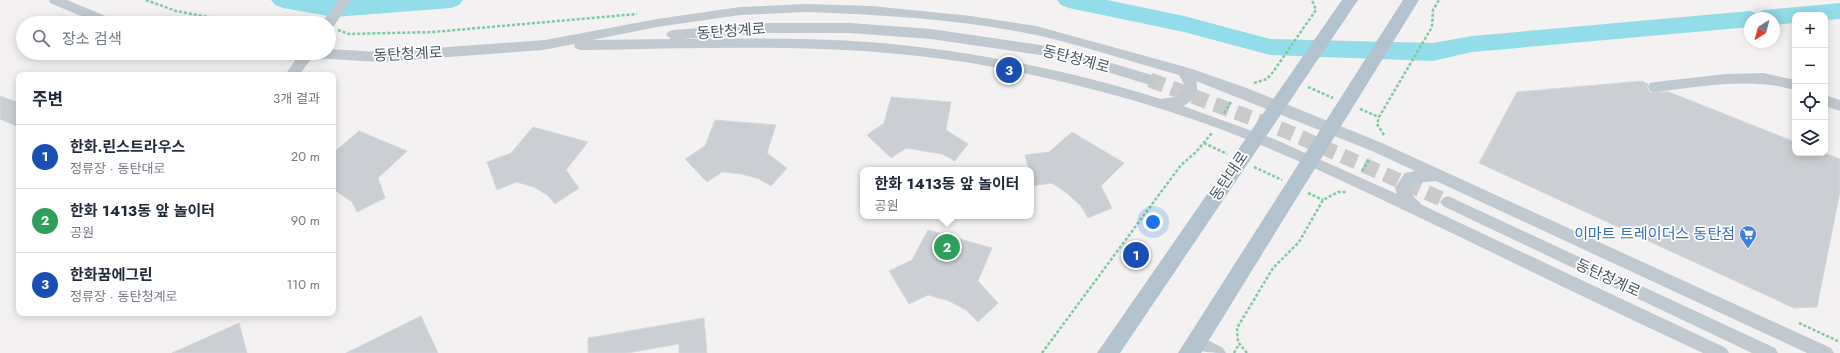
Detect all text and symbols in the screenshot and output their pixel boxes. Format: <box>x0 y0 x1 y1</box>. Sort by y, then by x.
north arrow <box>1744 12 1780 48</box>
map controls <box>1792 12 1828 156</box>
button: + <box>1792 12 1828 48</box>
search box <box>16 16 336 60</box>
street label: 동탄청계로 <box>696 18 766 44</box>
icon: search <box>30 27 52 49</box>
text: 장소 검색 <box>62 28 122 50</box>
street label: 동탄청계로 <box>1040 39 1112 79</box>
street label: 동탄청계로 <box>373 41 443 67</box>
button: − <box>1792 48 1828 84</box>
pin: 3 <box>996 55 1022 85</box>
button: locate <box>1792 84 1828 120</box>
text: 주변 <box>32 87 63 111</box>
text: 3개 결과 <box>273 89 320 108</box>
button: layers <box>1792 120 1828 156</box>
text: 한화.린스트라우스 <box>70 136 185 158</box>
text: 1 <box>42 147 48 166</box>
text: 20 m <box>291 147 320 166</box>
street label: 동탄대로 <box>1204 147 1254 205</box>
text: 정류장 · 동탄대로 <box>70 159 165 178</box>
popup <box>860 167 1034 219</box>
text: 한화 1413동 앞 놀이터 <box>874 173 1020 195</box>
text: 공원 <box>874 196 898 215</box>
text: 한화 1413동 앞 놀이터 <box>70 200 215 222</box>
text: 2 <box>41 211 49 230</box>
text: 90 m <box>291 211 320 230</box>
your location <box>1143 212 1163 232</box>
text: 공원 <box>70 223 94 242</box>
place label: 이마트 트레이더스 동탄점 <box>1574 223 1735 245</box>
supermarket icon: 이마트 트레이더스 동탄점 <box>1738 224 1758 249</box>
pin: 2 <box>934 232 960 262</box>
pin: 1 <box>1123 240 1149 270</box>
street label: 동탄청계로 <box>1572 253 1644 303</box>
text: 한화꿈에그린 <box>70 264 153 286</box>
text: 3 <box>41 275 49 294</box>
text: 110 m <box>286 275 320 294</box>
text: 정류장 · 동탄청계로 <box>70 287 177 306</box>

